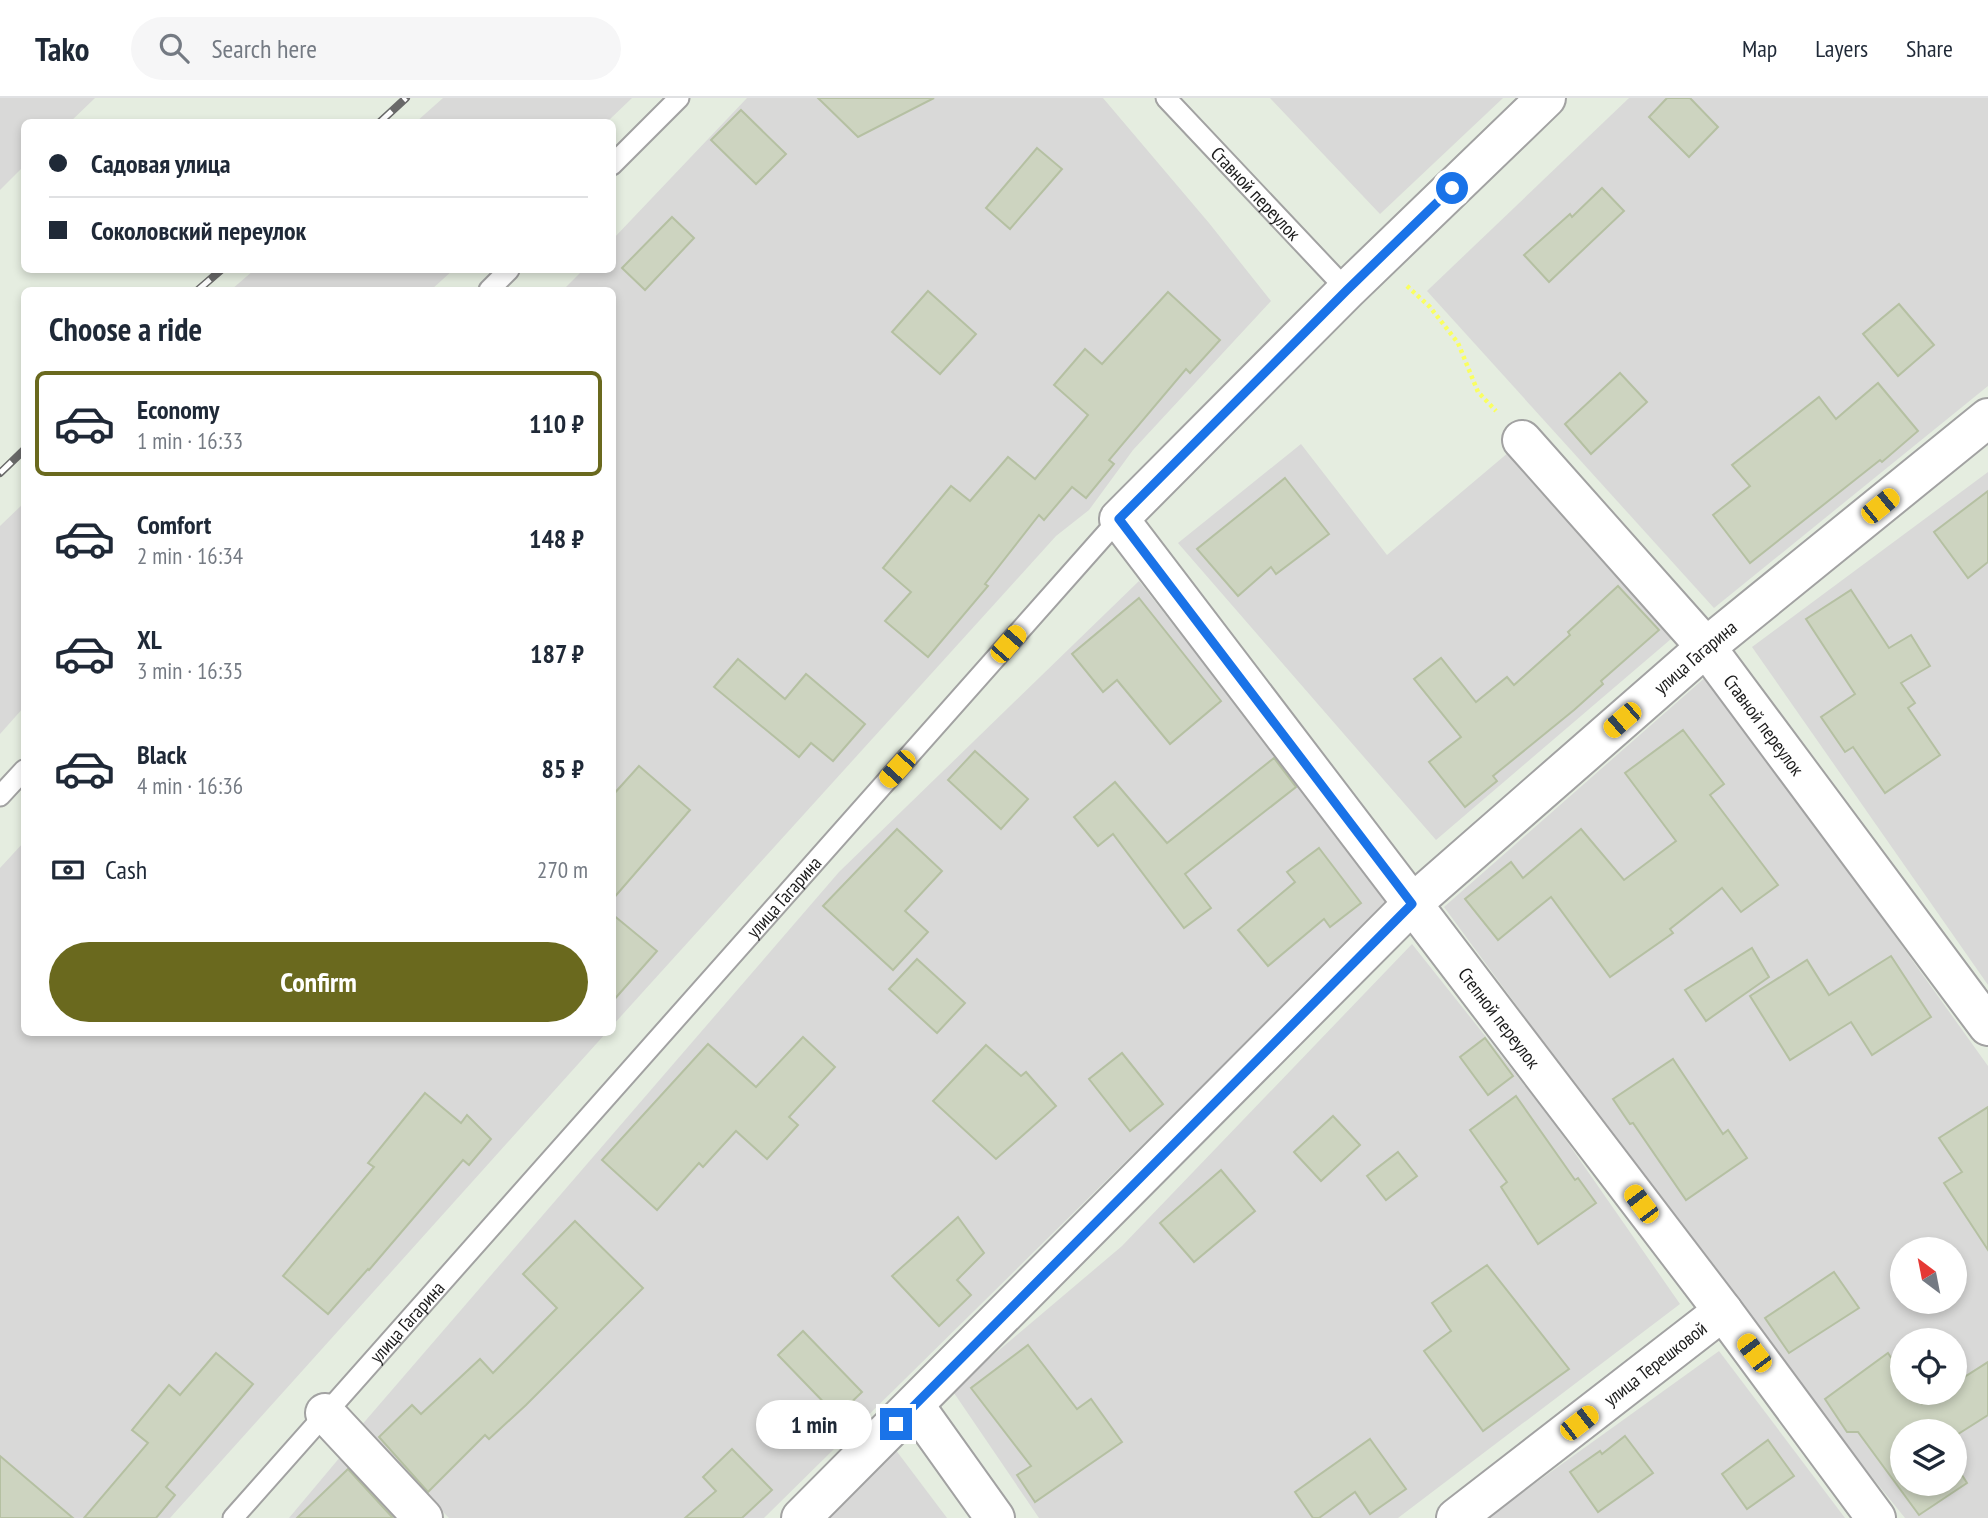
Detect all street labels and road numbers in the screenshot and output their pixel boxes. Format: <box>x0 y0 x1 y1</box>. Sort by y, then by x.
street label: Ставной переулок <box>1206 141 1306 246</box>
street label: улица Гагарина <box>1649 615 1742 699</box>
street label: Ставной переулок <box>1718 670 1810 781</box>
street label: улица Гагарина <box>741 851 826 943</box>
street label: Степной переулок <box>1453 963 1546 1074</box>
street label: улица Гагарина <box>364 1276 449 1368</box>
street label: улица Терешковой <box>1599 1316 1712 1411</box>

